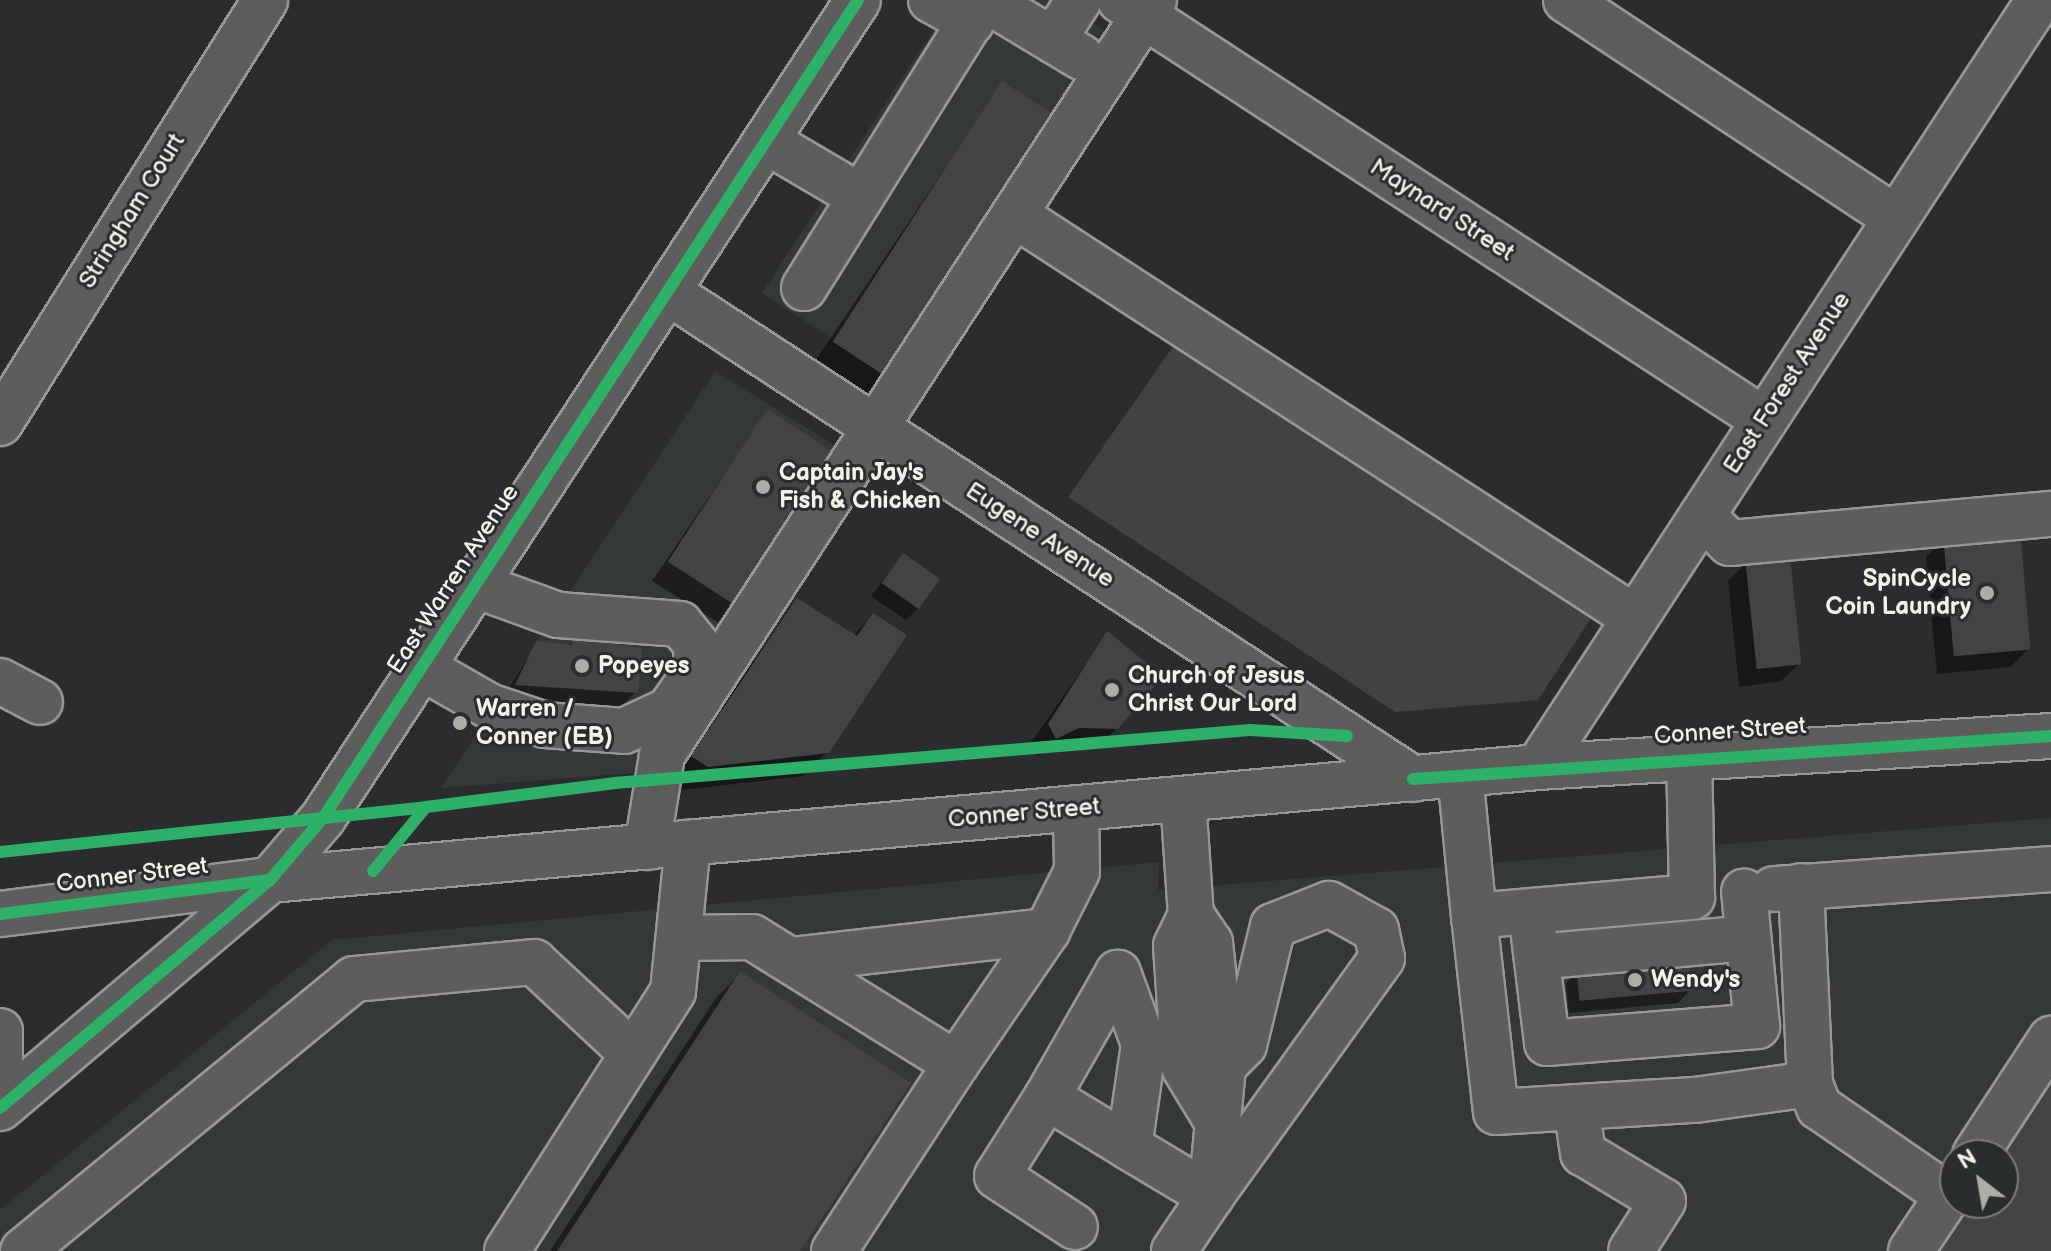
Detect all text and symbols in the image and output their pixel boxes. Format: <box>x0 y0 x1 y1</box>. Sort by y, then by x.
street label: Stringham Court <box>73 128 191 294</box>
street label: Maynard Street <box>1364 153 1520 267</box>
street label: East Forest Avenue <box>1717 287 1857 479</box>
place label: Captain Jay's Fish & Chicken <box>779 459 941 515</box>
street label: Eugene Avenue <box>960 476 1120 594</box>
marker: Captain Jay's Fish & Chicken <box>754 478 772 496</box>
street label: East Warren Avenue <box>381 479 525 679</box>
place label: SpinCycle Coin Laundry <box>1825 565 1971 621</box>
marker: SpinCycle Coin Laundry <box>1978 584 1996 602</box>
place label: Popeyes <box>598 652 689 680</box>
marker: Popeyes <box>573 657 591 675</box>
place label: Church of Jesus Christ Our Lord <box>1128 662 1305 718</box>
marker: Church of Jesus Christ Our Lord <box>1103 681 1121 699</box>
place label: Warren / Conner (EB) <box>476 695 613 751</box>
street label: Conner Street <box>1653 711 1807 751</box>
marker: Warren / Conner (EB) <box>451 714 469 732</box>
street label: Conner Street <box>947 792 1101 834</box>
street label: Conner Street <box>54 851 210 899</box>
place label: Wendy's <box>1651 966 1740 994</box>
marker: Wendy's <box>1626 971 1644 989</box>
north arrow <box>1939 1139 2019 1219</box>
text: N <box>1953 1144 1981 1176</box>

